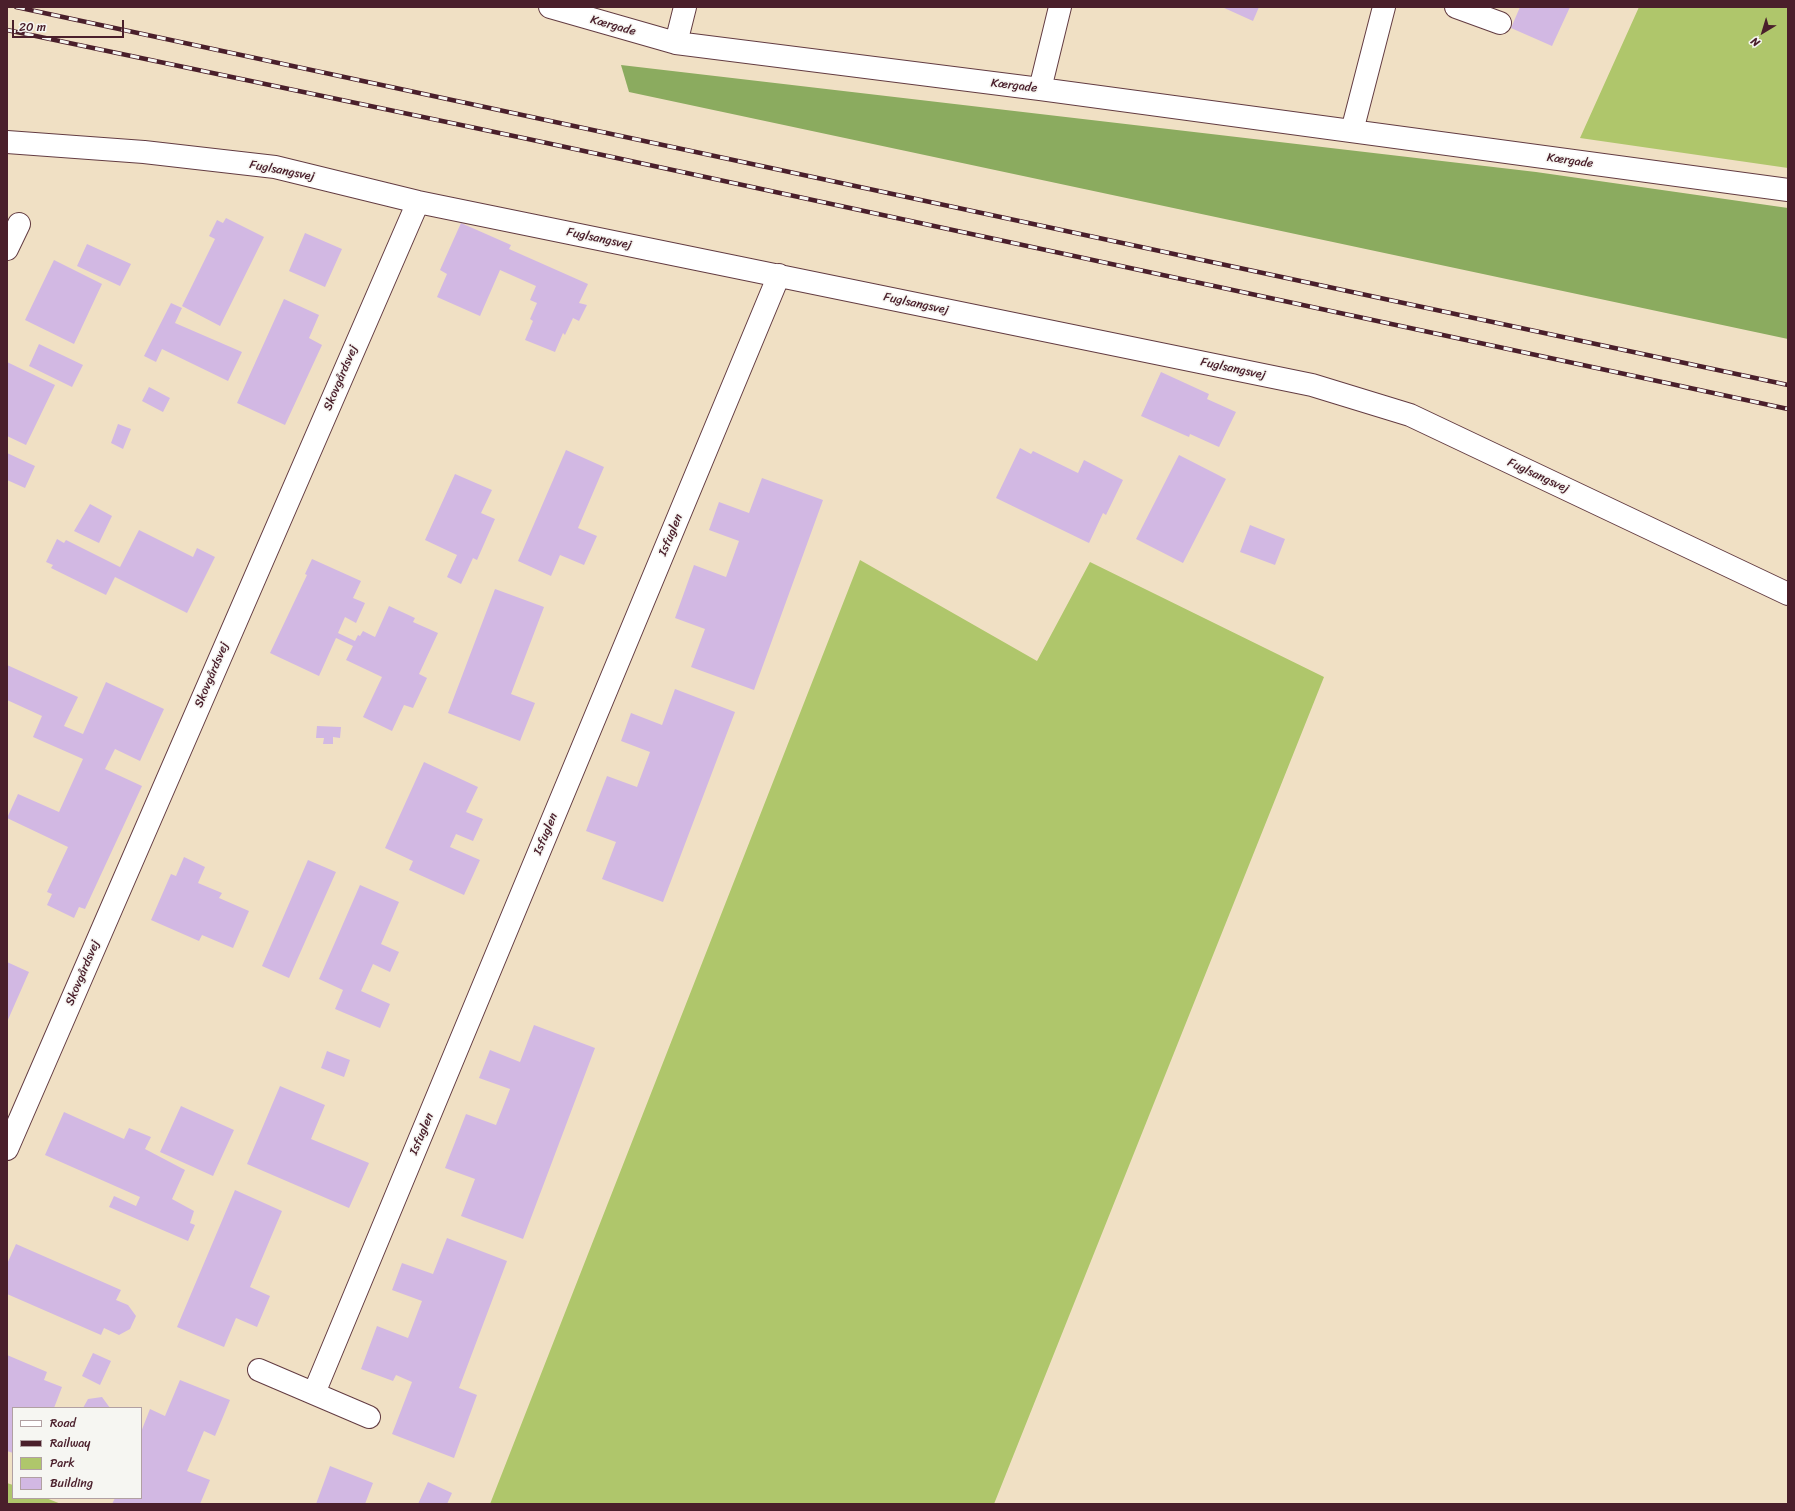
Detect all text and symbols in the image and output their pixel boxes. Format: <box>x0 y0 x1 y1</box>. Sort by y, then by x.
scale bar <box>14 12 126 38</box>
north arrow <box>1743 12 1783 52</box>
street label: Kærgade <box>589 13 637 39</box>
text: 20 m <box>19 16 46 38</box>
text: N <box>1746 32 1764 52</box>
street label: Kærgade <box>990 76 1038 96</box>
street label: Kærgade <box>1546 151 1594 171</box>
street label: Fuglsangsvej <box>248 158 316 184</box>
street label: Fuglsangsvej <box>565 225 633 253</box>
street label: Fuglsangsvej <box>882 290 950 318</box>
street label: Skovgårdsvej <box>321 343 361 413</box>
street label: Fuglsangsvej <box>1199 355 1267 383</box>
street label: Fuglsangsvej <box>1505 456 1571 496</box>
street label: Isfuglen <box>656 512 686 558</box>
street label: Skovgårdsvej <box>192 640 232 710</box>
street label: Isfuglen <box>531 811 561 857</box>
street label: Skovgårdsvej <box>63 938 103 1008</box>
street label: Isfuglen <box>407 1111 437 1157</box>
legend <box>12 1407 142 1499</box>
text: Road <box>50 1412 76 1434</box>
text: Railway <box>50 1432 91 1454</box>
text: Park <box>50 1452 75 1474</box>
text: Building <box>50 1472 93 1494</box>

